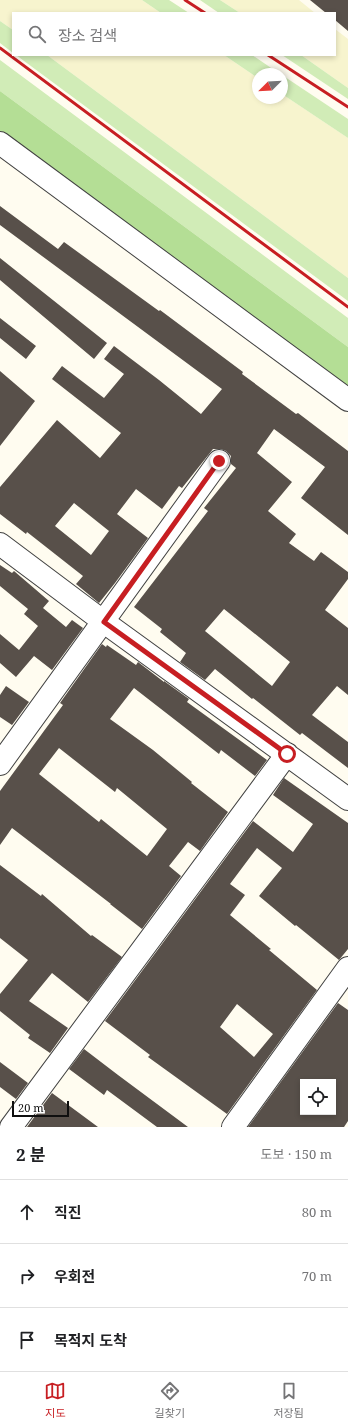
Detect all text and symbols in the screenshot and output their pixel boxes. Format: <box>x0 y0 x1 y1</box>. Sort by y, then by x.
search box <box>12 12 336 56</box>
icon: search <box>26 23 48 45</box>
text: 장소 검색 <box>58 25 117 45</box>
north arrow <box>252 68 288 104</box>
route end <box>210 452 228 470</box>
route start <box>278 745 296 763</box>
map controls <box>300 1079 336 1115</box>
button: locate <box>300 1079 336 1115</box>
scale bar <box>12 1099 69 1118</box>
text: 20 m <box>18 1100 44 1115</box>
text: 2 분 <box>16 1143 46 1166</box>
text: 도보 · 150 m <box>261 1145 332 1163</box>
icon: ahead <box>16 1201 38 1223</box>
text: 직진 <box>54 1202 82 1222</box>
text: 80 m <box>302 1203 332 1221</box>
icon: right <box>16 1265 38 1287</box>
text: 우회전 <box>54 1266 95 1286</box>
text: 70 m <box>302 1267 332 1285</box>
icon: arrive <box>16 1329 38 1351</box>
text: 목적지 도착 <box>54 1330 127 1350</box>
tab: 지도 <box>44 1380 66 1420</box>
tab: 길찾기 <box>155 1380 185 1420</box>
tab: 저장됨 <box>273 1380 304 1420</box>

